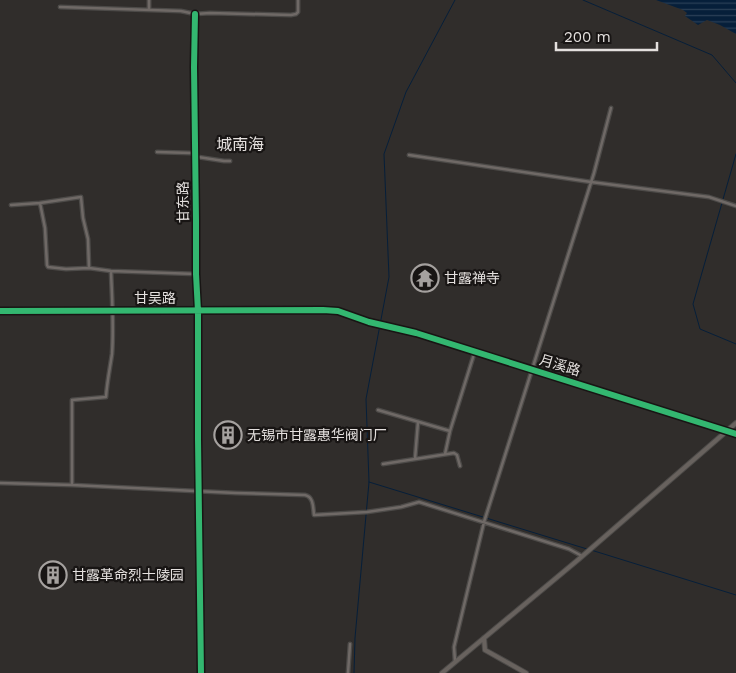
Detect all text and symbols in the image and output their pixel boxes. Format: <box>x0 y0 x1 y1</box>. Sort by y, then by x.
scale bar <box>556 20 657 52</box>
text: 200 m <box>564 28 611 46</box>
district label: 城南海 <box>216 135 264 154</box>
street label: 甘东路 <box>175 181 191 223</box>
temple icon: 甘露禅寺 <box>410 263 440 293</box>
place label: 甘露禅寺 <box>444 270 500 286</box>
street label: 甘吴路 <box>134 290 176 306</box>
street label: 月溪路 <box>538 351 582 379</box>
building icon: 无锡市甘露惠华阀门厂 <box>213 420 243 450</box>
place label: 无锡市甘露惠华阀门厂 <box>247 427 387 443</box>
building icon: 甘露革命烈士陵园 <box>38 560 68 590</box>
place label: 甘露革命烈士陵园 <box>72 567 184 583</box>

